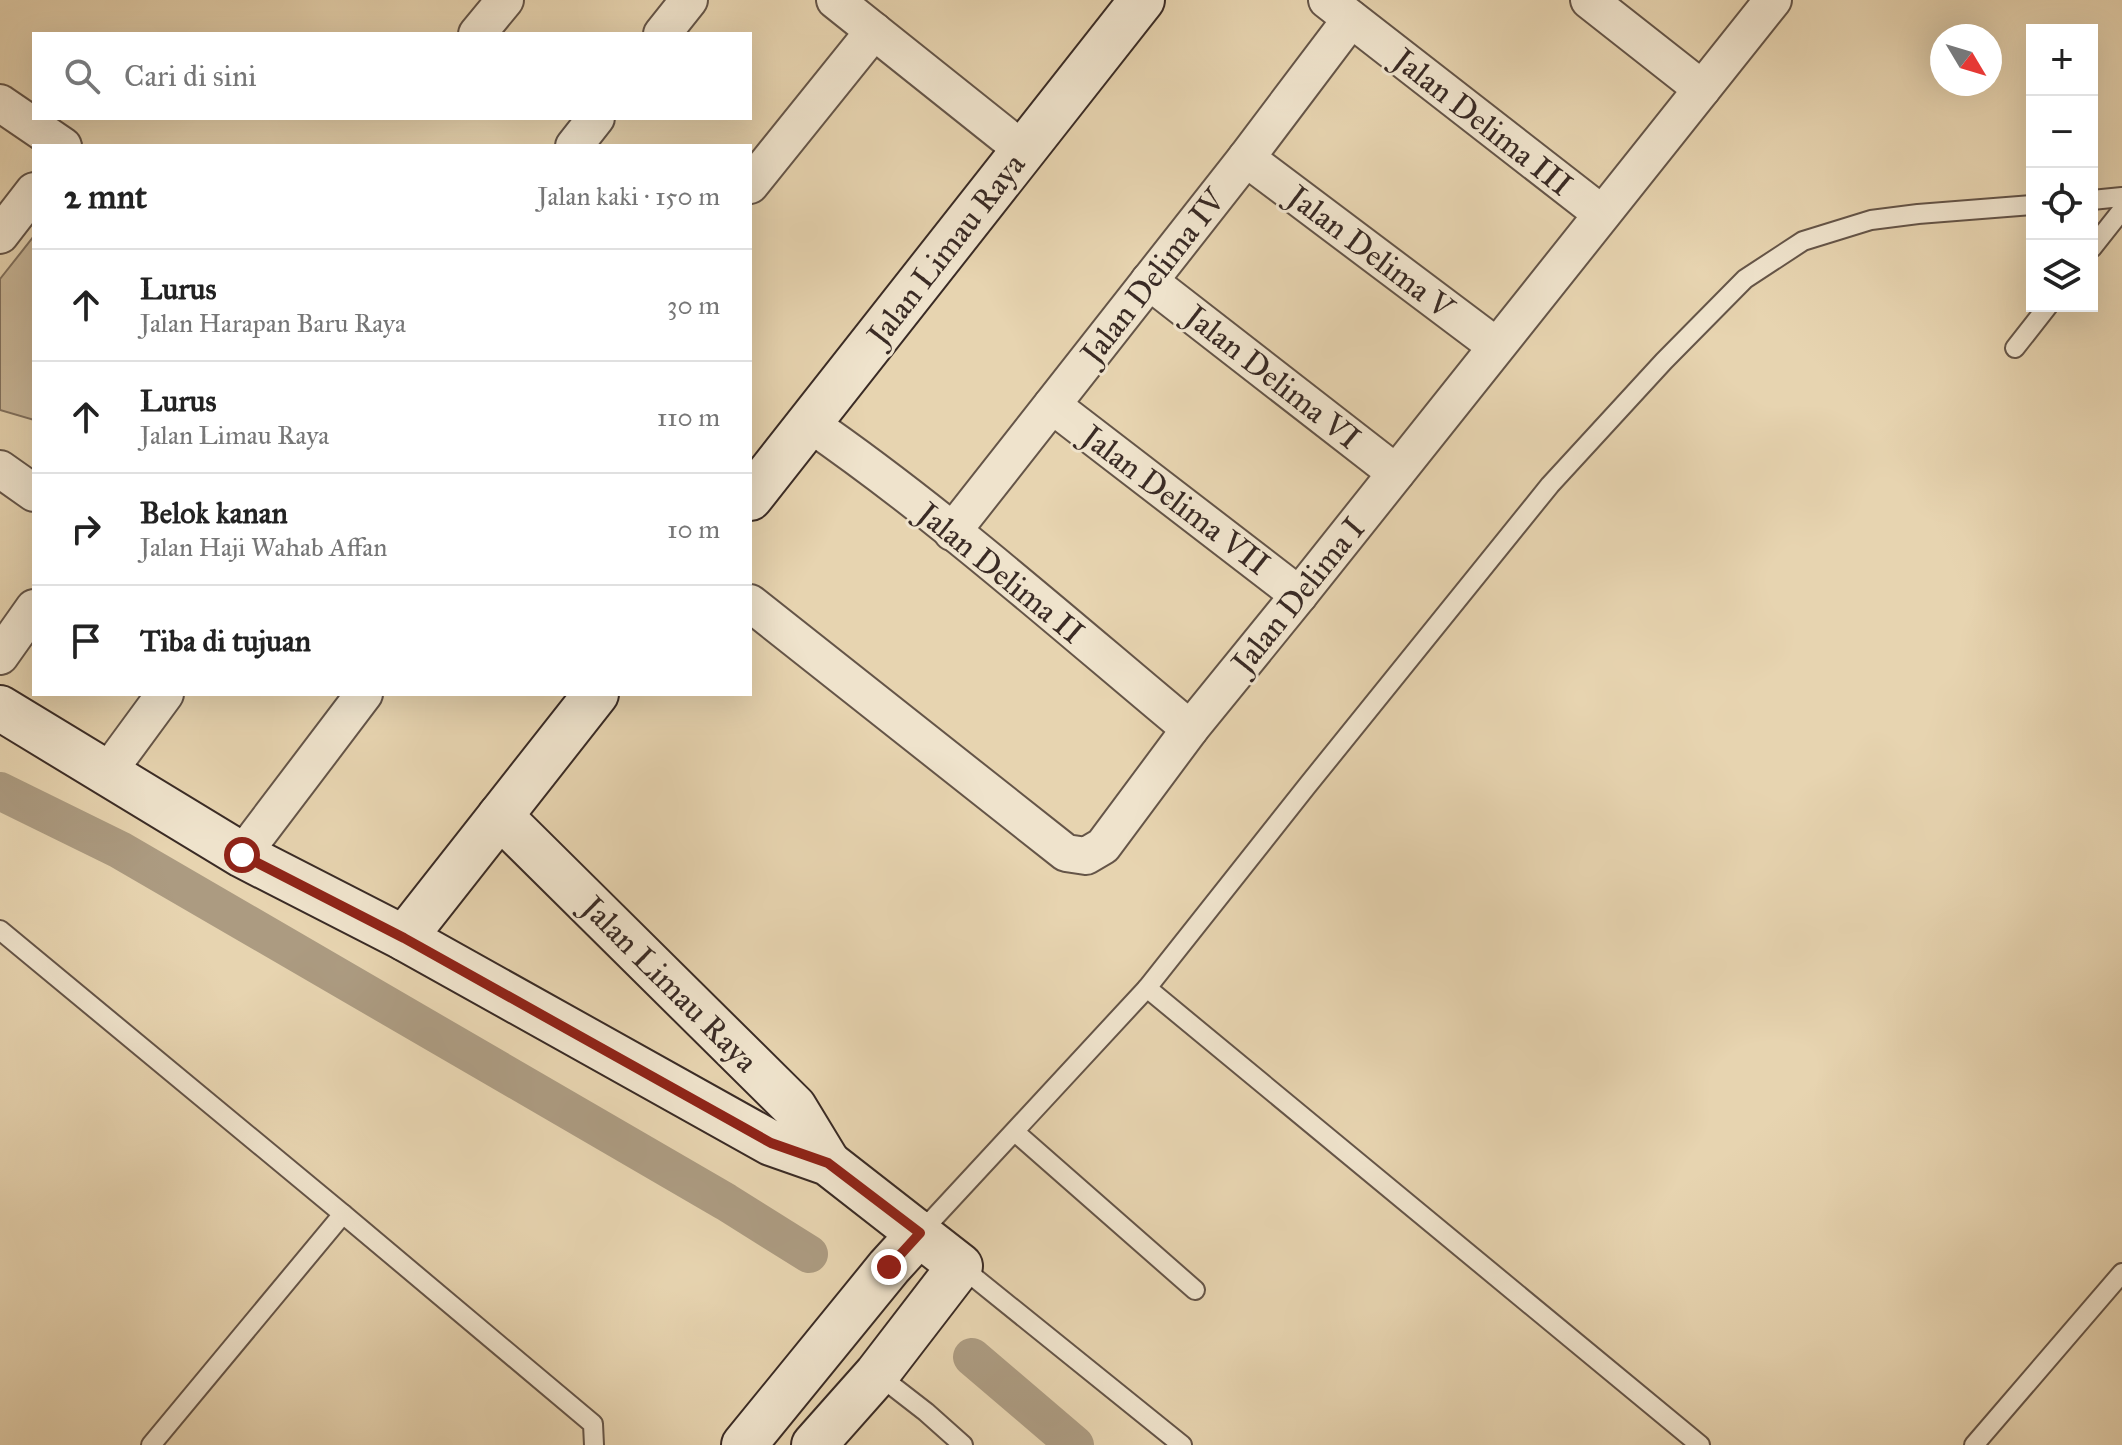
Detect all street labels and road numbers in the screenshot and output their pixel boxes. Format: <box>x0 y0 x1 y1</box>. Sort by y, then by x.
street label: Jalan Delima III <box>1383 39 1580 204</box>
street label: Jalan Limau Raya <box>857 145 1034 355</box>
street label: Jalan Delima V <box>1278 176 1463 329</box>
street label: Jalan Delima IV <box>1071 180 1235 374</box>
street label: Jalan Delima VI <box>1175 295 1368 458</box>
street label: Jalan Delima VII <box>1072 415 1277 584</box>
street label: Jalan Delima II <box>907 493 1092 652</box>
street label: Jalan Delima I <box>1222 510 1373 683</box>
street label: Jalan Limau Raya <box>571 886 766 1081</box>

